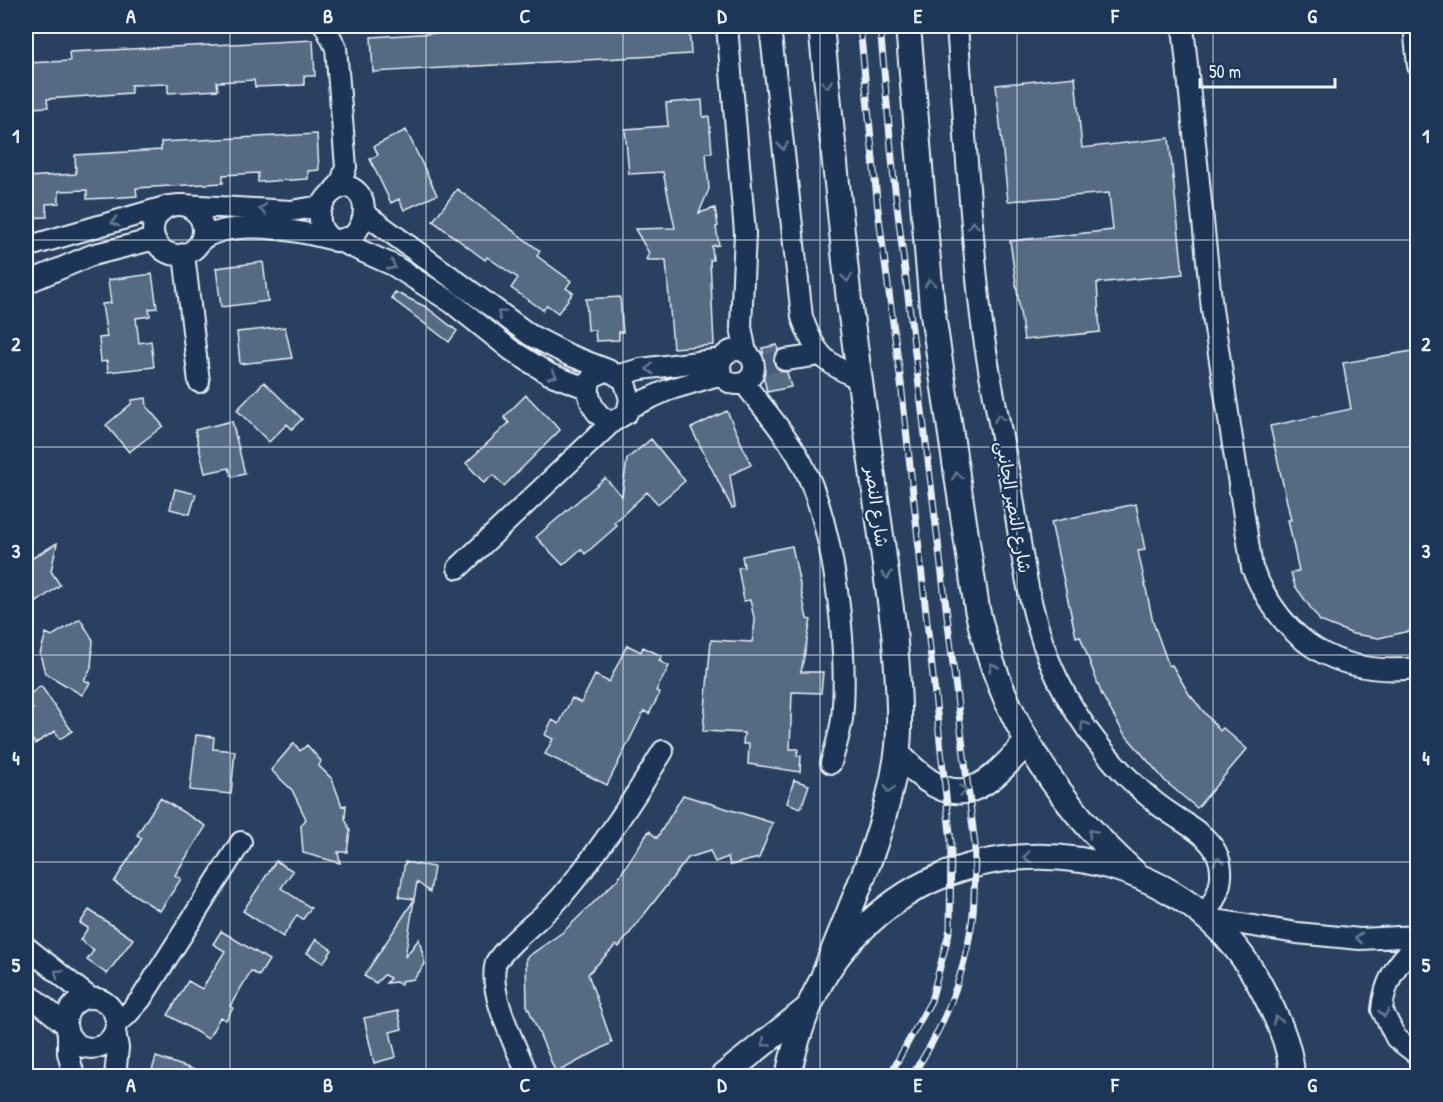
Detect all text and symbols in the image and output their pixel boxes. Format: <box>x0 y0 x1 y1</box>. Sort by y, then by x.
text: A <box>126 2 136 29</box>
text: B <box>323 2 333 29</box>
text: C <box>520 2 531 29</box>
text: D <box>717 2 727 29</box>
text: E <box>914 2 923 29</box>
text: F <box>1110 2 1120 29</box>
text: G <box>1307 2 1317 29</box>
scale bar <box>1200 51 1335 89</box>
text: 50 m <box>1209 59 1241 84</box>
one-way arrow <box>820 79 833 88</box>
text: 1 <box>12 122 20 149</box>
text: 1 <box>1422 122 1430 149</box>
one-way arrow <box>776 142 789 151</box>
one-way arrow <box>258 203 267 216</box>
one-way arrow <box>110 215 121 227</box>
one-way arrow <box>967 221 980 230</box>
one-way arrow <box>386 259 396 270</box>
one-way arrow <box>840 273 853 282</box>
one-way arrow <box>924 278 937 288</box>
one-way arrow <box>497 310 508 321</box>
text: 2 <box>11 330 21 357</box>
text: 2 <box>1421 330 1431 357</box>
one-way arrow <box>645 362 654 375</box>
one-way arrow <box>546 367 557 379</box>
one-way arrow <box>993 414 1006 424</box>
street label: شارع النصر الجانبى <box>990 439 1038 575</box>
street label: شارع النصر <box>859 463 895 549</box>
one-way arrow <box>952 471 964 481</box>
text: 3 <box>12 537 21 564</box>
text: 3 <box>1422 537 1431 564</box>
one-way arrow <box>880 570 892 580</box>
one-way arrow <box>988 663 1000 674</box>
one-way arrow <box>1080 720 1091 731</box>
text: 4 <box>12 744 20 771</box>
text: 4 <box>1422 744 1430 771</box>
one-way arrow <box>884 784 897 794</box>
one-way arrow <box>959 784 968 797</box>
one-way arrow <box>1089 829 1100 840</box>
one-way arrow <box>1022 850 1031 863</box>
one-way arrow <box>1213 856 1225 867</box>
one-way arrow <box>1355 932 1364 944</box>
text: 5 <box>12 951 21 978</box>
text: 5 <box>1422 951 1431 978</box>
one-way arrow <box>54 969 65 980</box>
one-way arrow <box>1377 1007 1390 1017</box>
one-way arrow <box>1272 1015 1285 1026</box>
one-way arrow <box>761 1036 772 1047</box>
text: A <box>126 1071 136 1098</box>
text: B <box>323 1071 333 1098</box>
text: C <box>520 1071 531 1098</box>
text: D <box>717 1071 727 1098</box>
text: E <box>914 1071 923 1098</box>
text: F <box>1110 1071 1120 1098</box>
text: G <box>1307 1071 1317 1098</box>

